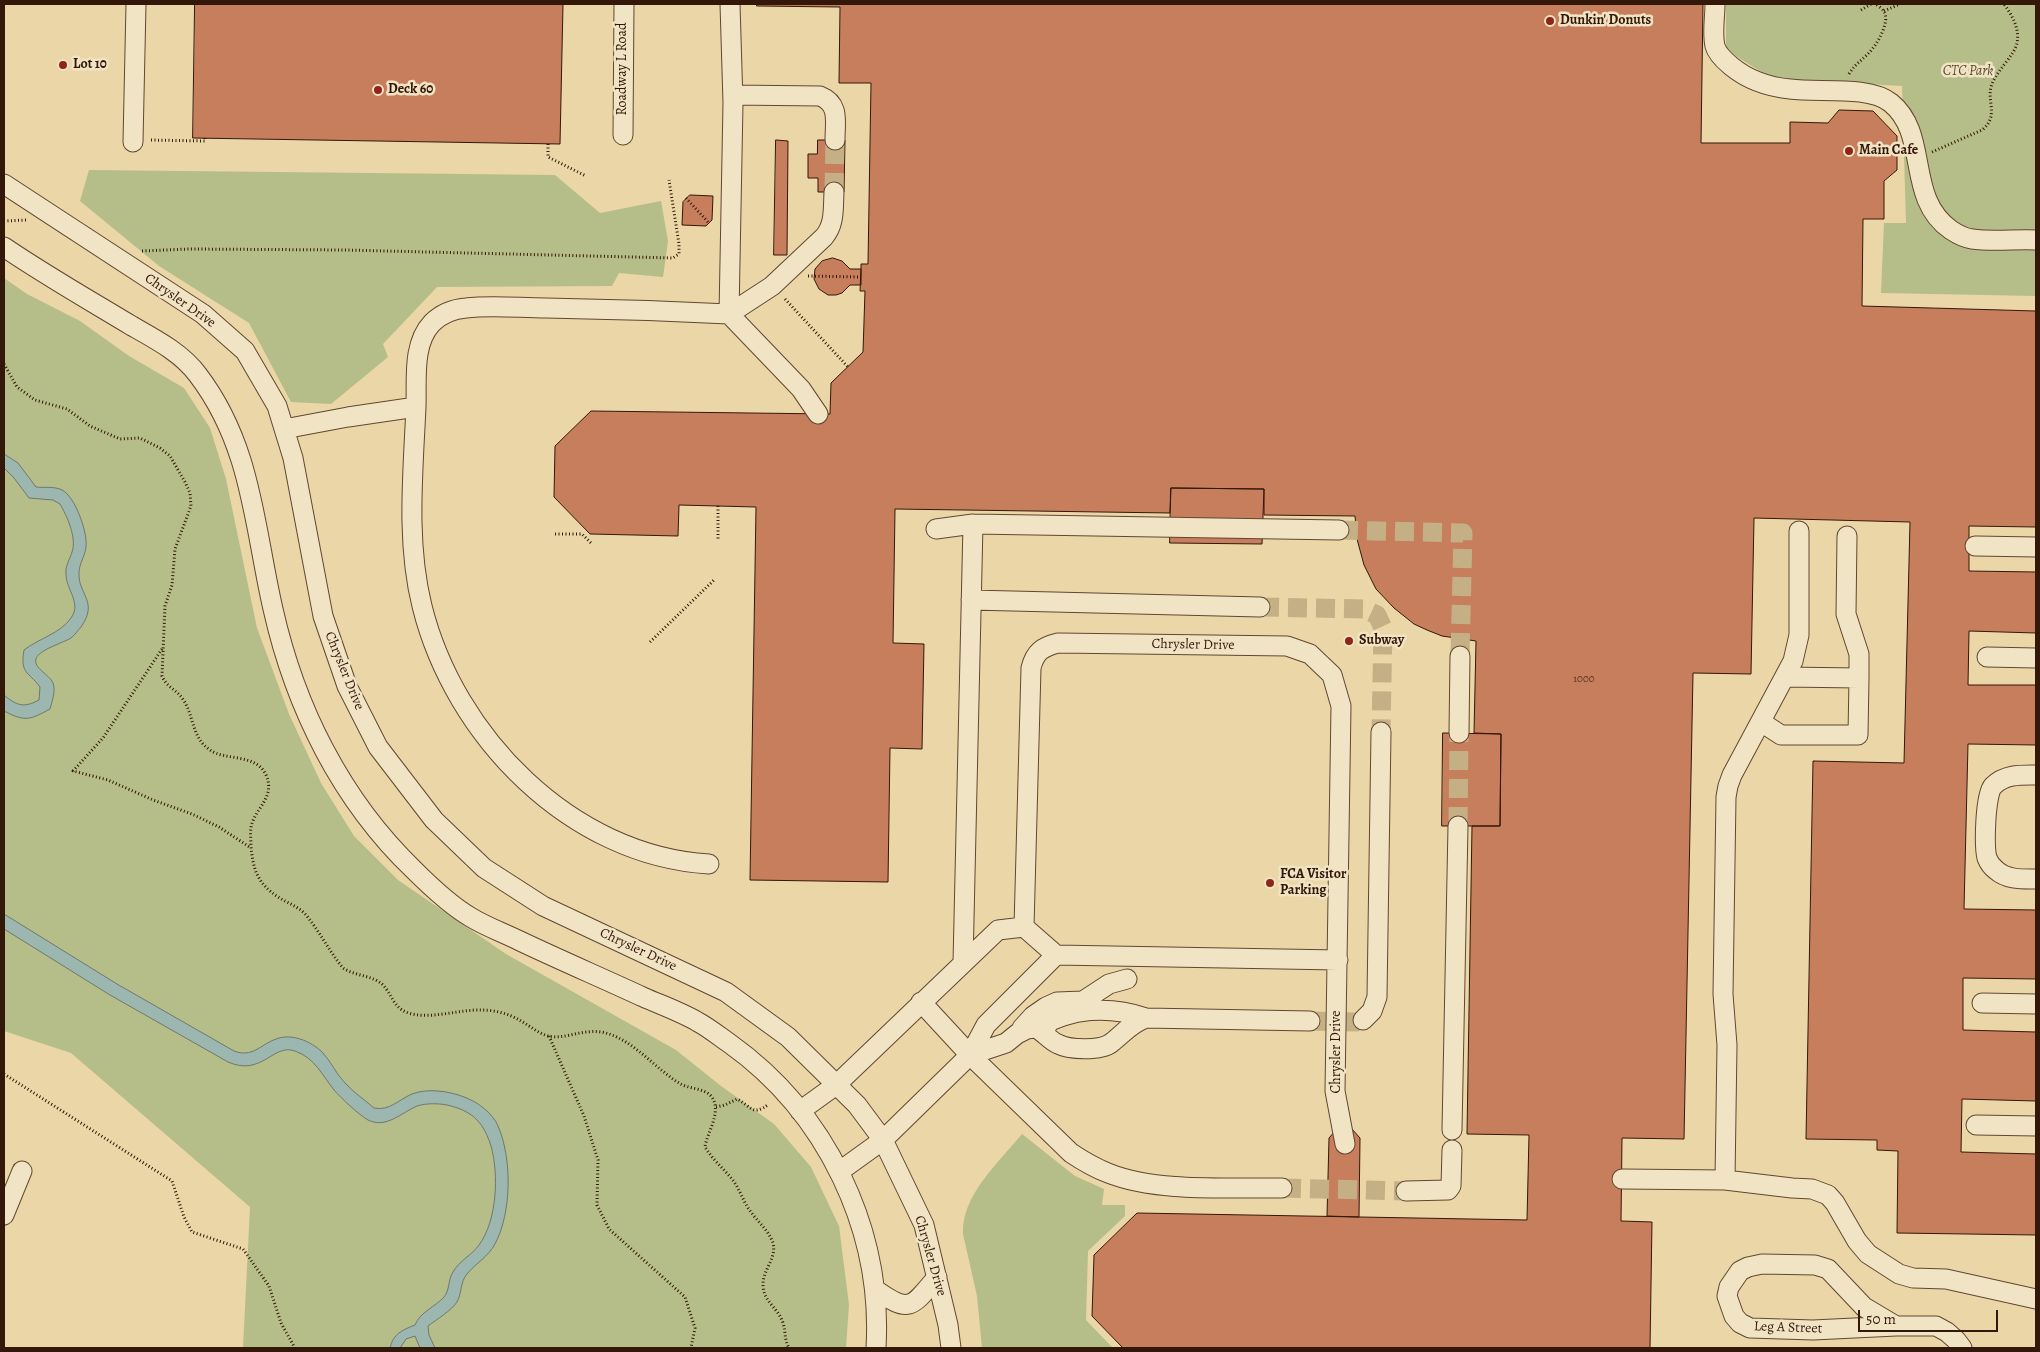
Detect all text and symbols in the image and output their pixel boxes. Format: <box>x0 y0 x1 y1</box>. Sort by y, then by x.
place label: Dunkin' Donuts <box>1560 13 1651 29</box>
marker: Dunkin' Donuts <box>1544 15 1556 27</box>
street label: Roadway L Road <box>615 22 631 116</box>
place label: Lot 10 <box>73 57 107 73</box>
marker: Lot 10 <box>57 59 69 71</box>
park label: CTC Park <box>1943 64 1993 80</box>
place label: Deck 60 <box>388 82 433 98</box>
marker: Deck 60 <box>372 84 384 96</box>
place label: Main Cafe <box>1859 143 1918 159</box>
marker: Main Cafe <box>1843 145 1855 157</box>
street label: Chrysler Drive <box>141 270 219 332</box>
street label: Chrysler Drive <box>321 629 367 713</box>
place label: Subway <box>1359 633 1404 649</box>
marker: Subway <box>1343 635 1355 647</box>
street label: Chrysler Drive <box>1151 636 1235 654</box>
house number: 1000 <box>1573 672 1595 686</box>
place label: FCA Visitor Parking <box>1280 867 1347 900</box>
marker: FCA Visitor Parking <box>1264 877 1276 889</box>
street label: Chrysler Drive <box>597 925 679 975</box>
street label: Chrysler Drive <box>1329 1011 1345 1093</box>
street label: Chrysler Drive <box>910 1214 950 1298</box>
scale bar <box>1860 1300 2000 1332</box>
text: 50 m <box>1866 1309 1896 1329</box>
street label: Leg A Street <box>1754 1318 1822 1338</box>

